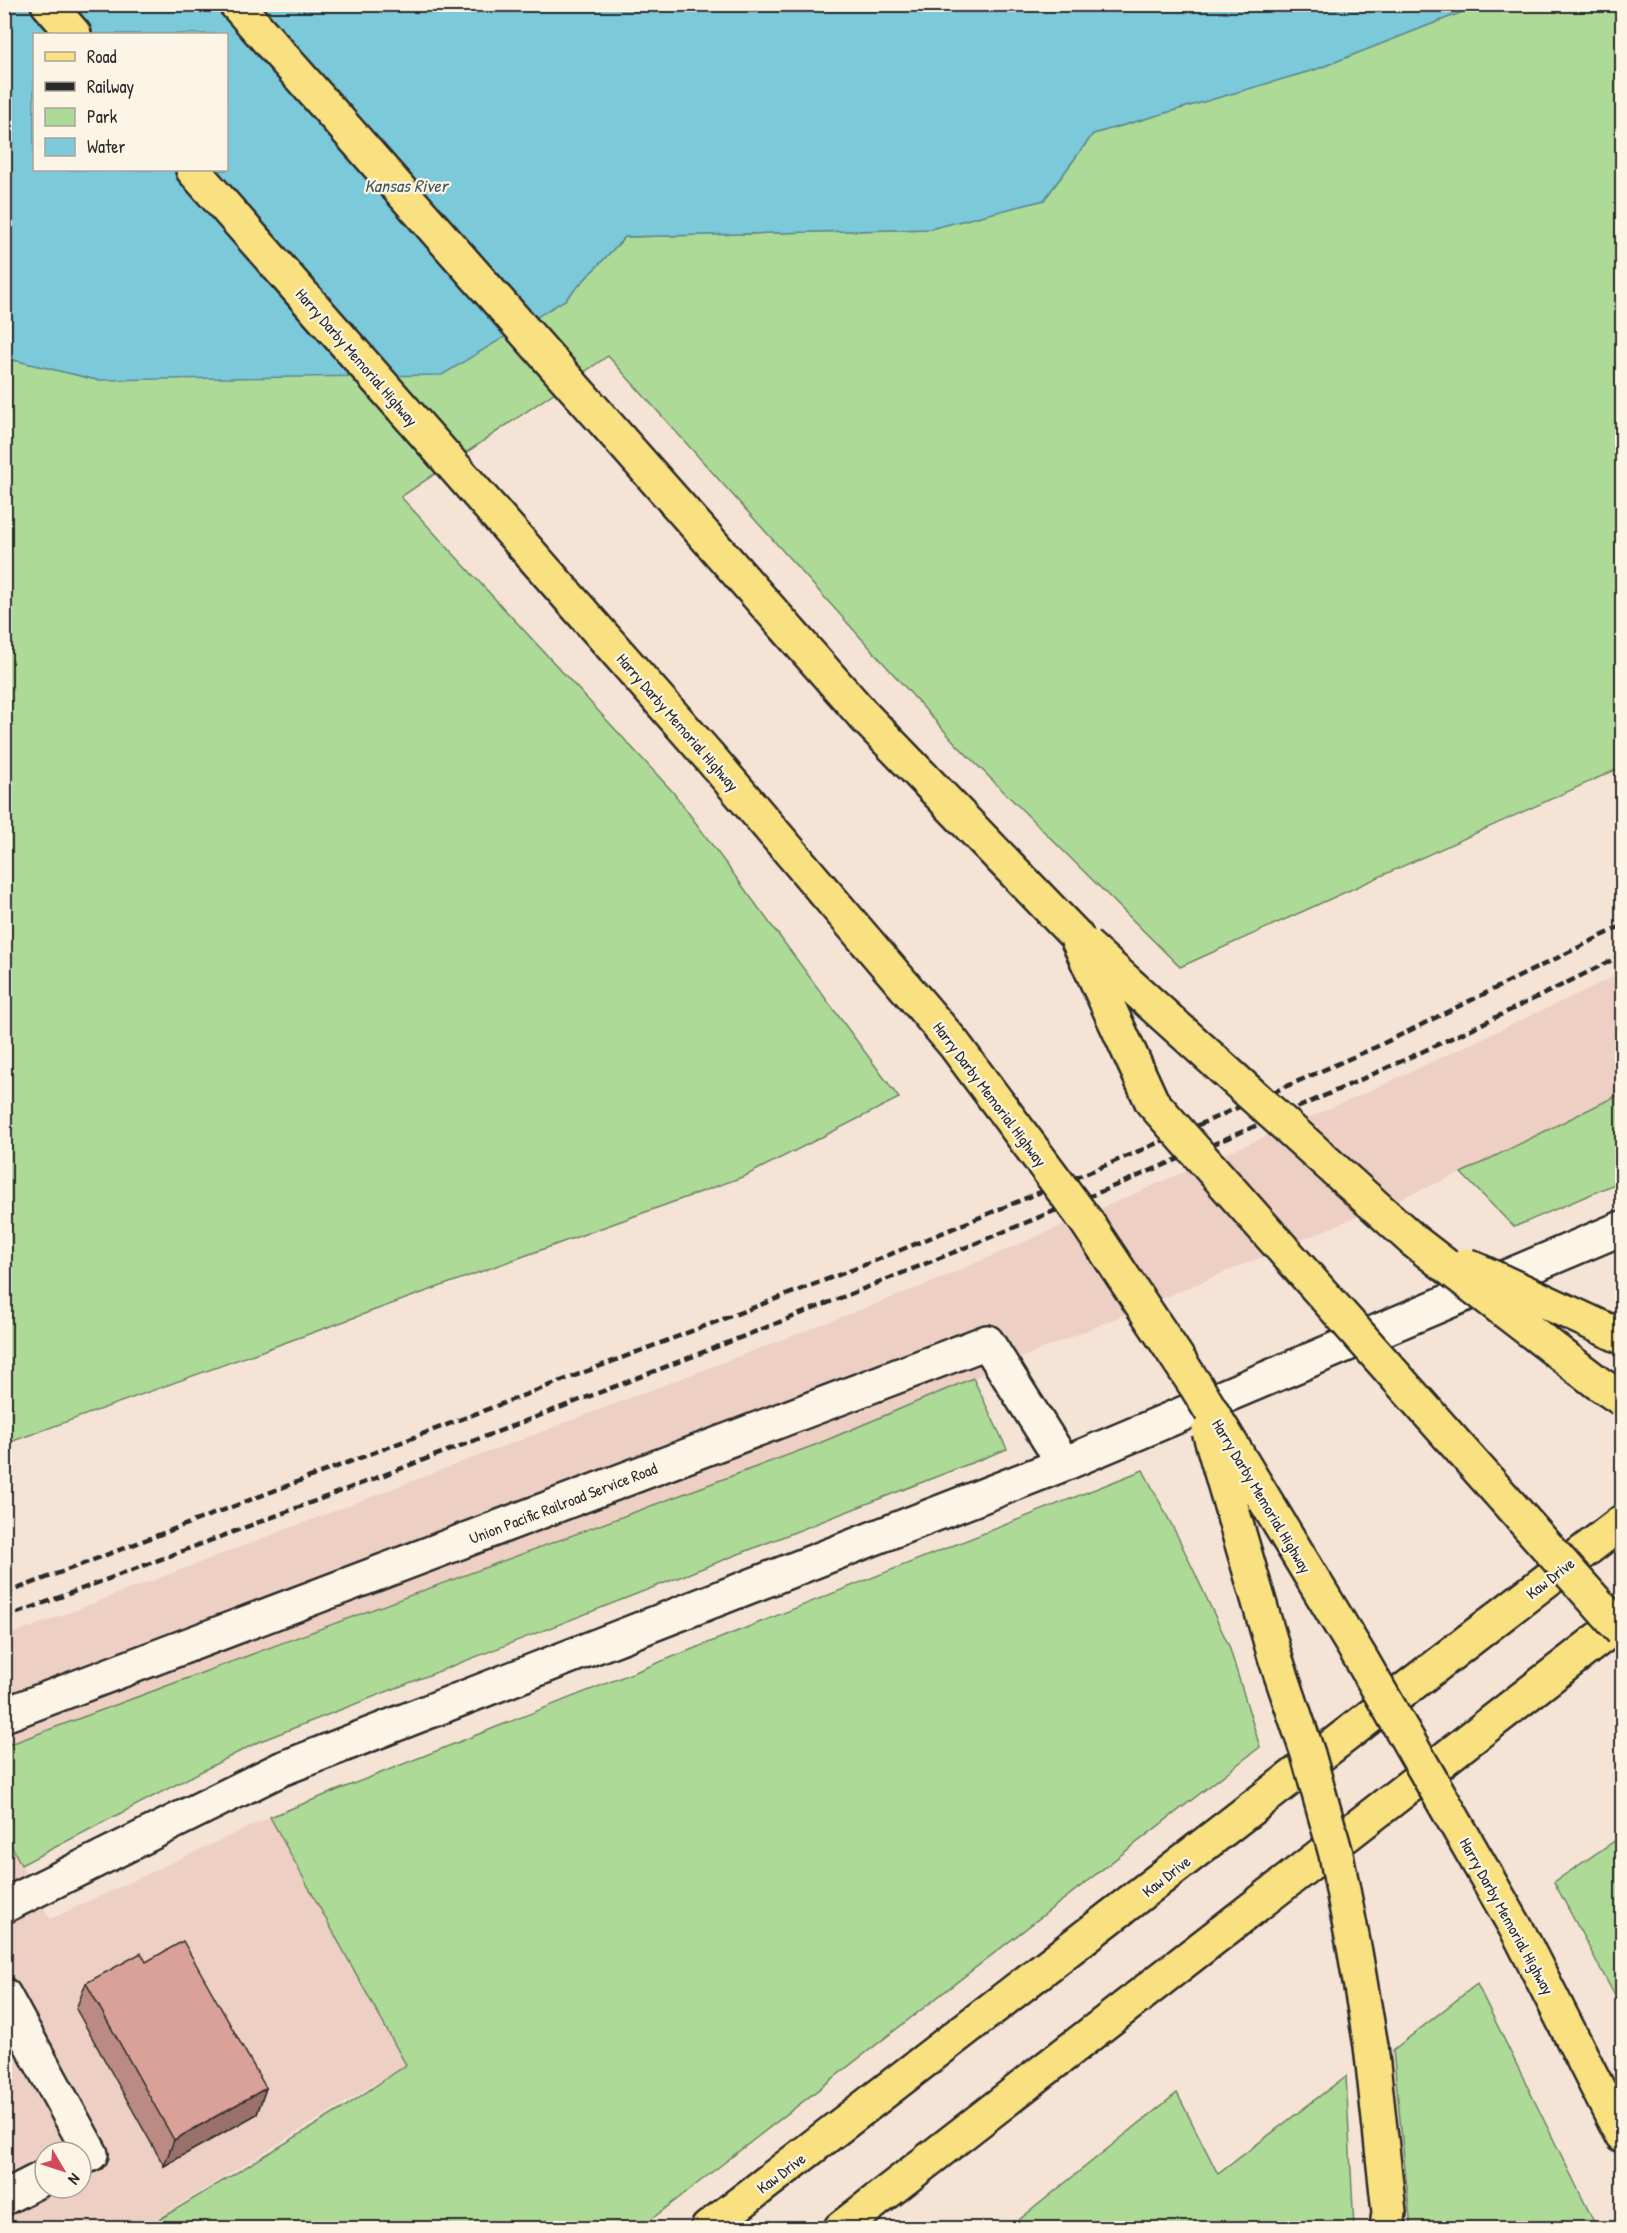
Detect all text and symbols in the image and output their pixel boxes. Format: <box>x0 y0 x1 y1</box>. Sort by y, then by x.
legend <box>33 33 228 171</box>
text: Road <box>87 44 117 69</box>
text: Railway <box>87 74 134 99</box>
text: Park <box>87 104 118 129</box>
text: Water <box>87 134 125 159</box>
water label: Kansas River <box>364 173 450 198</box>
street label: Harry Darby Memorial Highway <box>291 283 423 431</box>
street label: Harry Darby Memorial Highway <box>612 648 744 796</box>
street label: Harry Darby Memorial Highway <box>928 1017 1052 1171</box>
street label: Harry Darby Memorial Highway <box>1207 1415 1317 1577</box>
street label: Union Pacific Railroad Service Road <box>466 1457 660 1549</box>
street label: Kaw Drive <box>1521 1552 1579 1604</box>
street label: Harry Darby Memorial Highway <box>1455 1834 1559 1999</box>
street label: Kaw Drive <box>1137 1850 1195 1902</box>
north arrow <box>33 2140 93 2200</box>
street label: Kaw Drive <box>752 2147 810 2199</box>
text: N <box>63 2169 86 2190</box>

